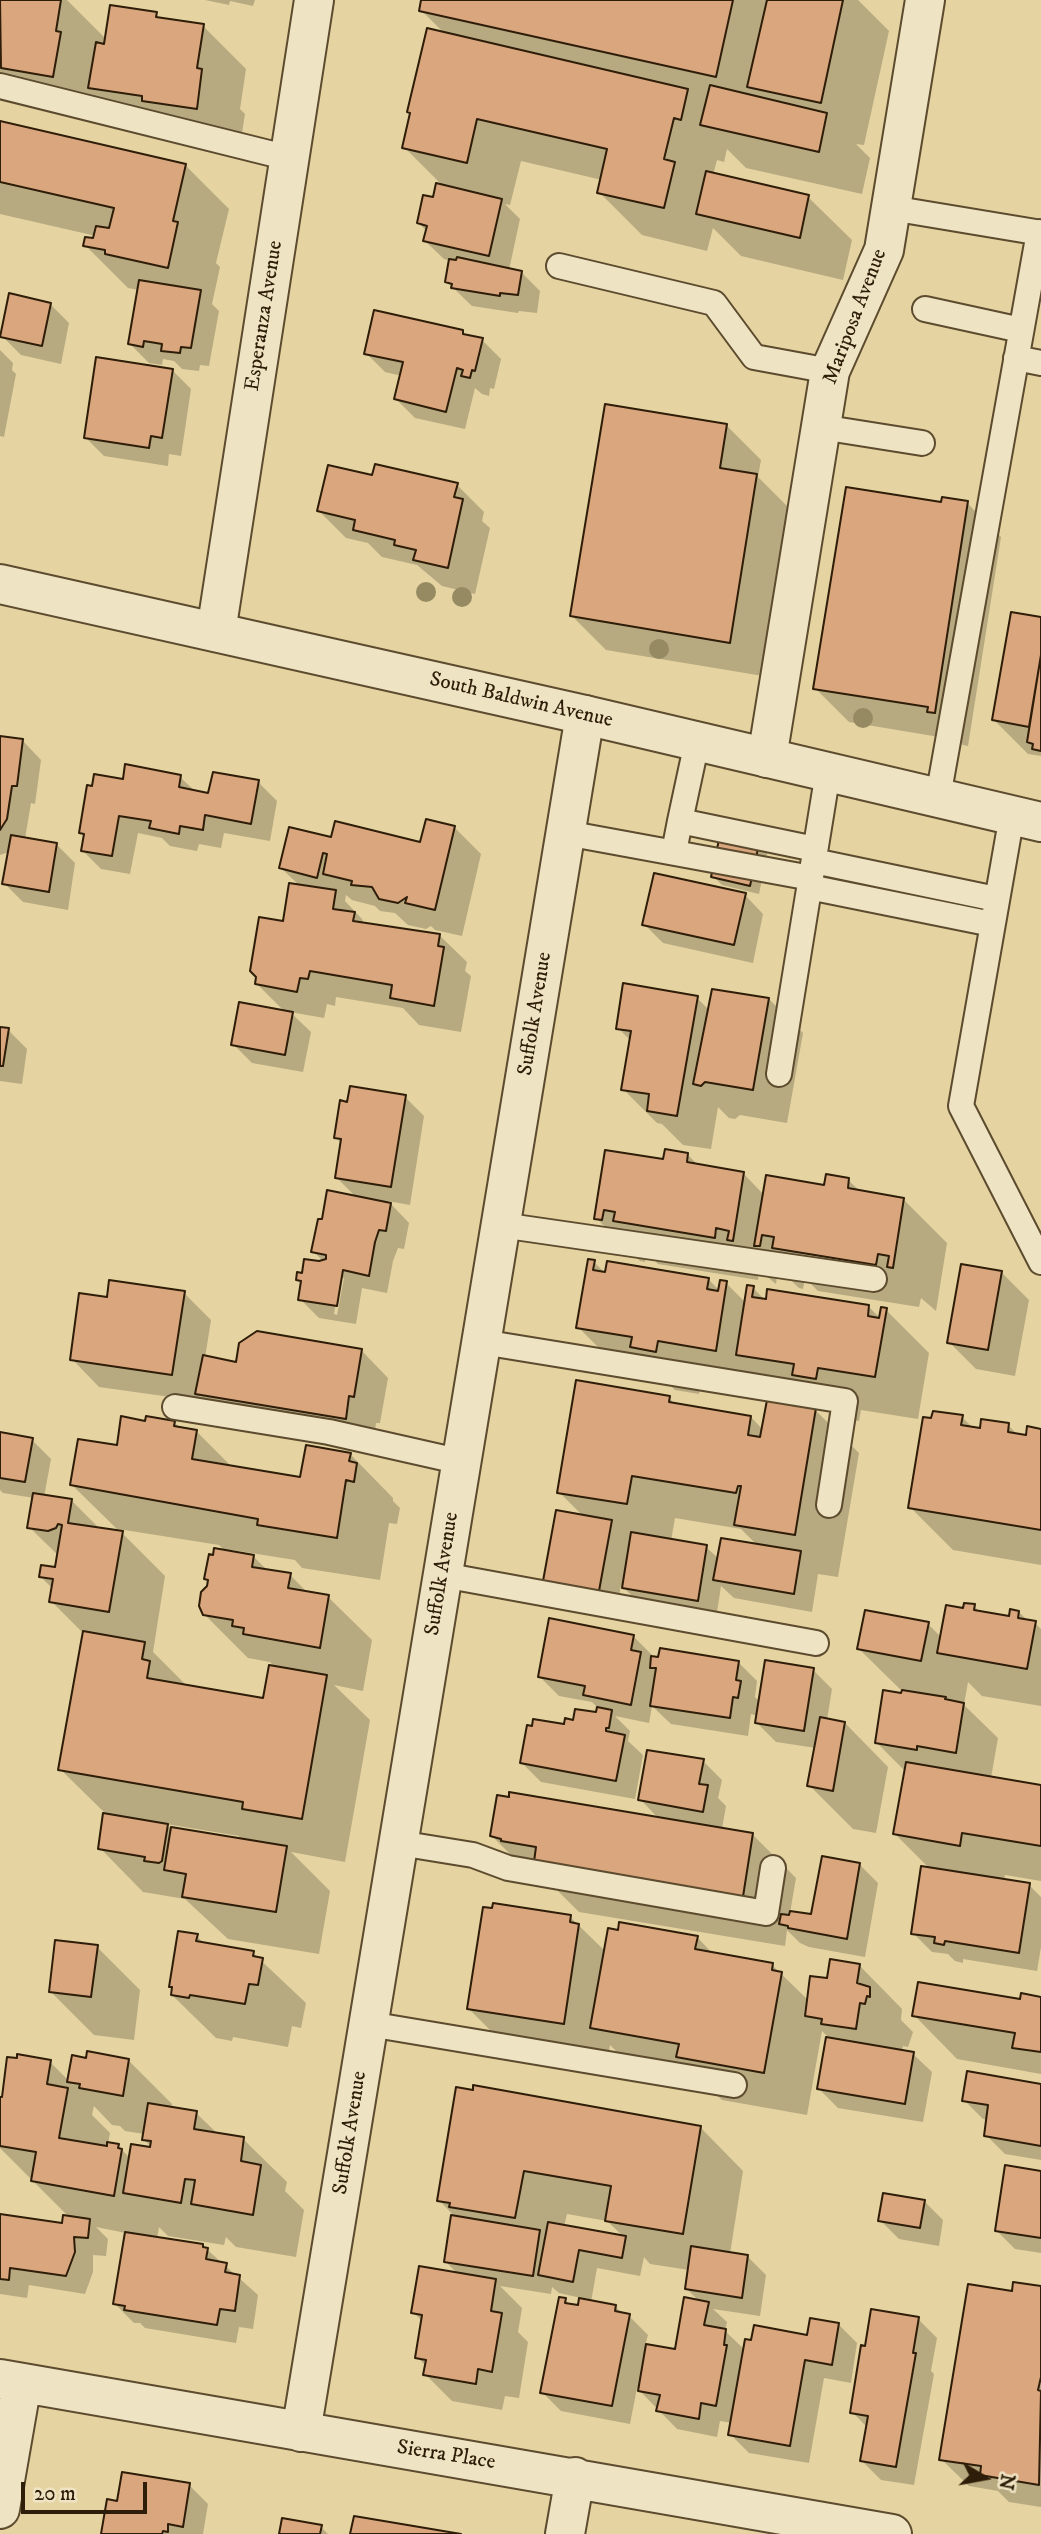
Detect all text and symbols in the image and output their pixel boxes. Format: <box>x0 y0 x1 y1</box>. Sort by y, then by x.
street label: Esperanza Avenue <box>241 239 289 393</box>
street label: Mariposa Avenue <box>819 246 893 388</box>
street label: South Baldwin Avenue <box>427 668 615 734</box>
street label: Suffolk Avenue <box>514 950 558 1078</box>
street label: Suffolk Avenue <box>421 1510 465 1638</box>
street label: Suffolk Avenue <box>329 2069 373 2197</box>
street label: Sierra Place <box>395 2436 497 2476</box>
north arrow <box>950 2443 1020 2513</box>
scale bar <box>24 2468 150 2512</box>
text: N <box>993 2472 1019 2491</box>
text: 20 m <box>34 2481 76 2507</box>

